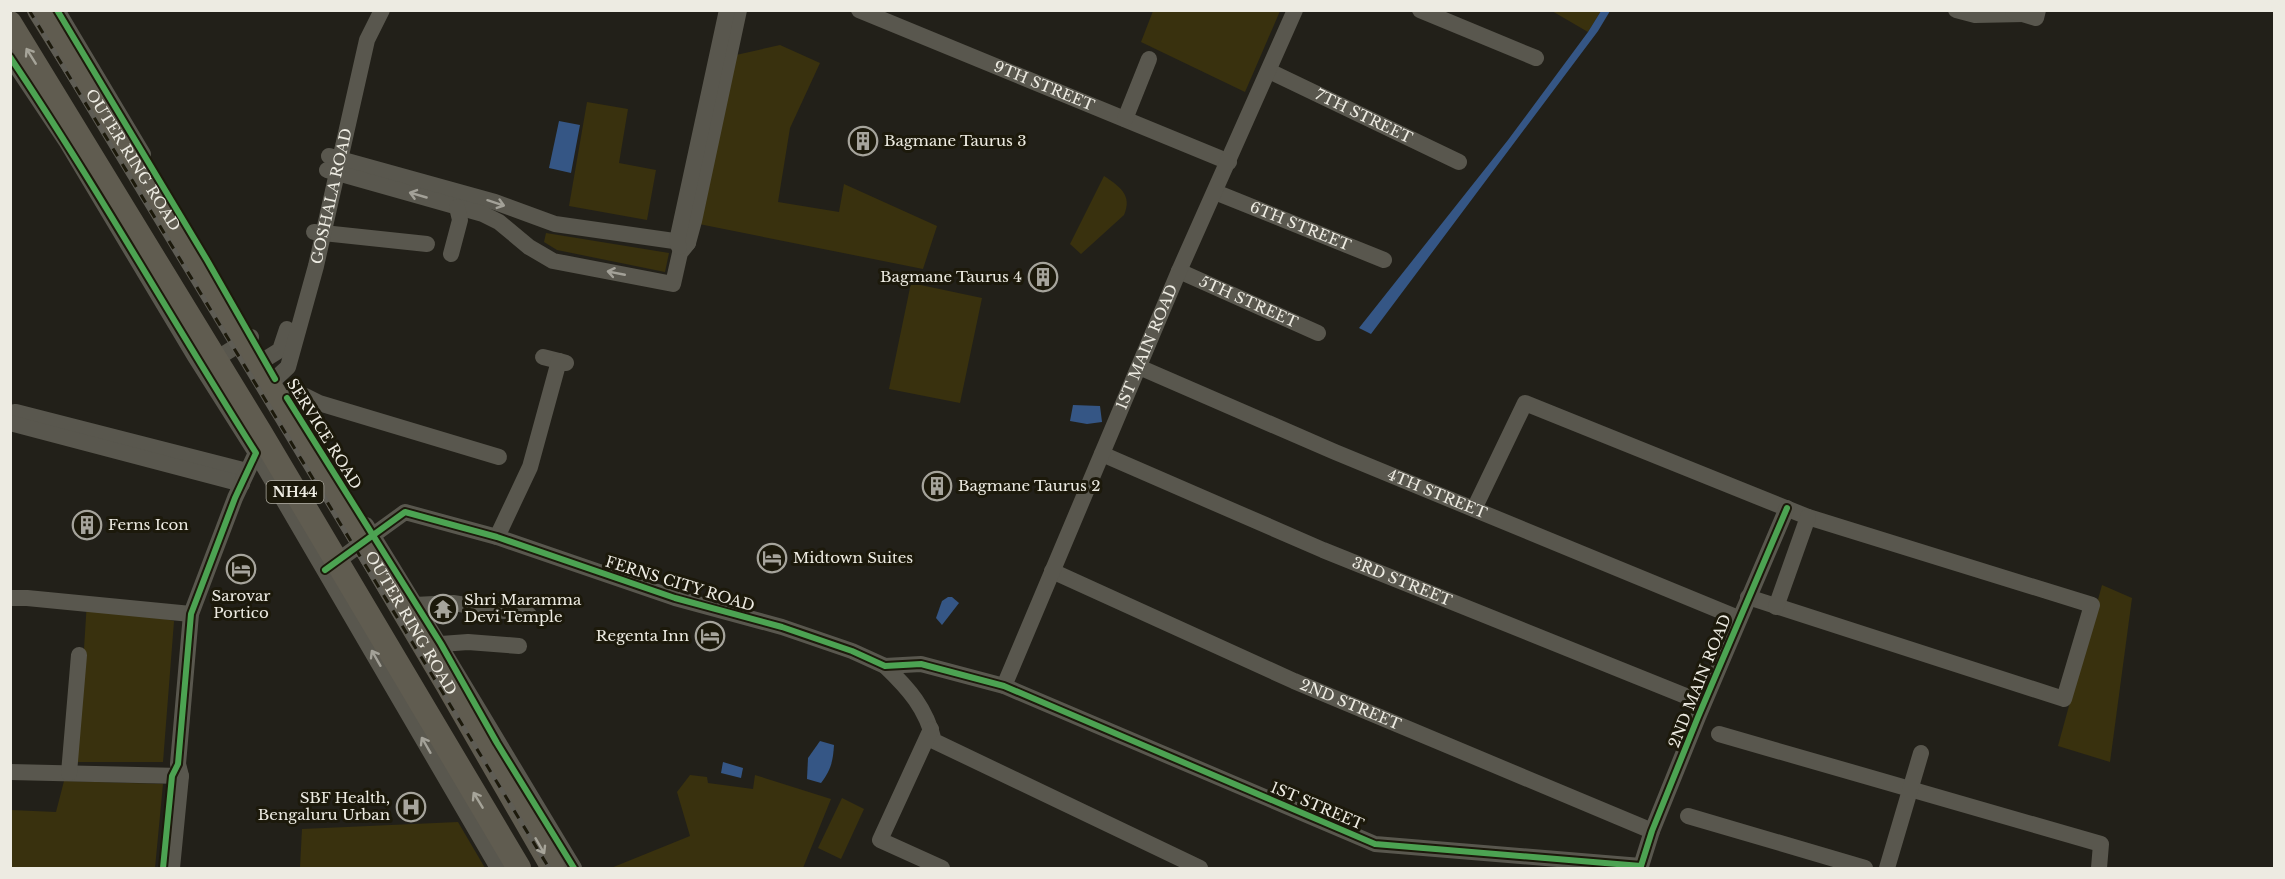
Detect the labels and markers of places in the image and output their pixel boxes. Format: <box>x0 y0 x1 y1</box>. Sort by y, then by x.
building icon: Bagmane Taurus 3 <box>847 125 879 157</box>
place label: Bagmane Taurus 3 <box>884 131 1026 150</box>
building icon: Bagmane Taurus 4 <box>1027 261 1059 293</box>
place label: Bagmane Taurus 4 <box>880 267 1022 286</box>
building icon: Bagmane Taurus 2 <box>921 470 953 502</box>
place label: Bagmane Taurus 2 <box>958 476 1100 495</box>
building icon: Ferns Icon <box>71 509 103 541</box>
place label: Ferns Icon <box>108 515 189 534</box>
hotel icon: Midtown Suites <box>756 542 788 574</box>
place label: Midtown Suites <box>793 548 913 567</box>
hotel icon: Sarovar Portico <box>225 553 257 585</box>
place label: Sarovar Portico <box>212 586 271 622</box>
place label: Shri Maramma Devi Temple <box>464 590 582 626</box>
temple icon: Shri Maramma Devi Temple <box>427 593 459 625</box>
hotel icon: Regenta Inn <box>694 620 726 652</box>
place label: Regenta Inn <box>596 626 689 645</box>
place label: SBF Health, Bengaluru Urban <box>258 788 390 824</box>
hospital icon: SBF Health, Bengaluru Urban <box>395 791 427 823</box>

